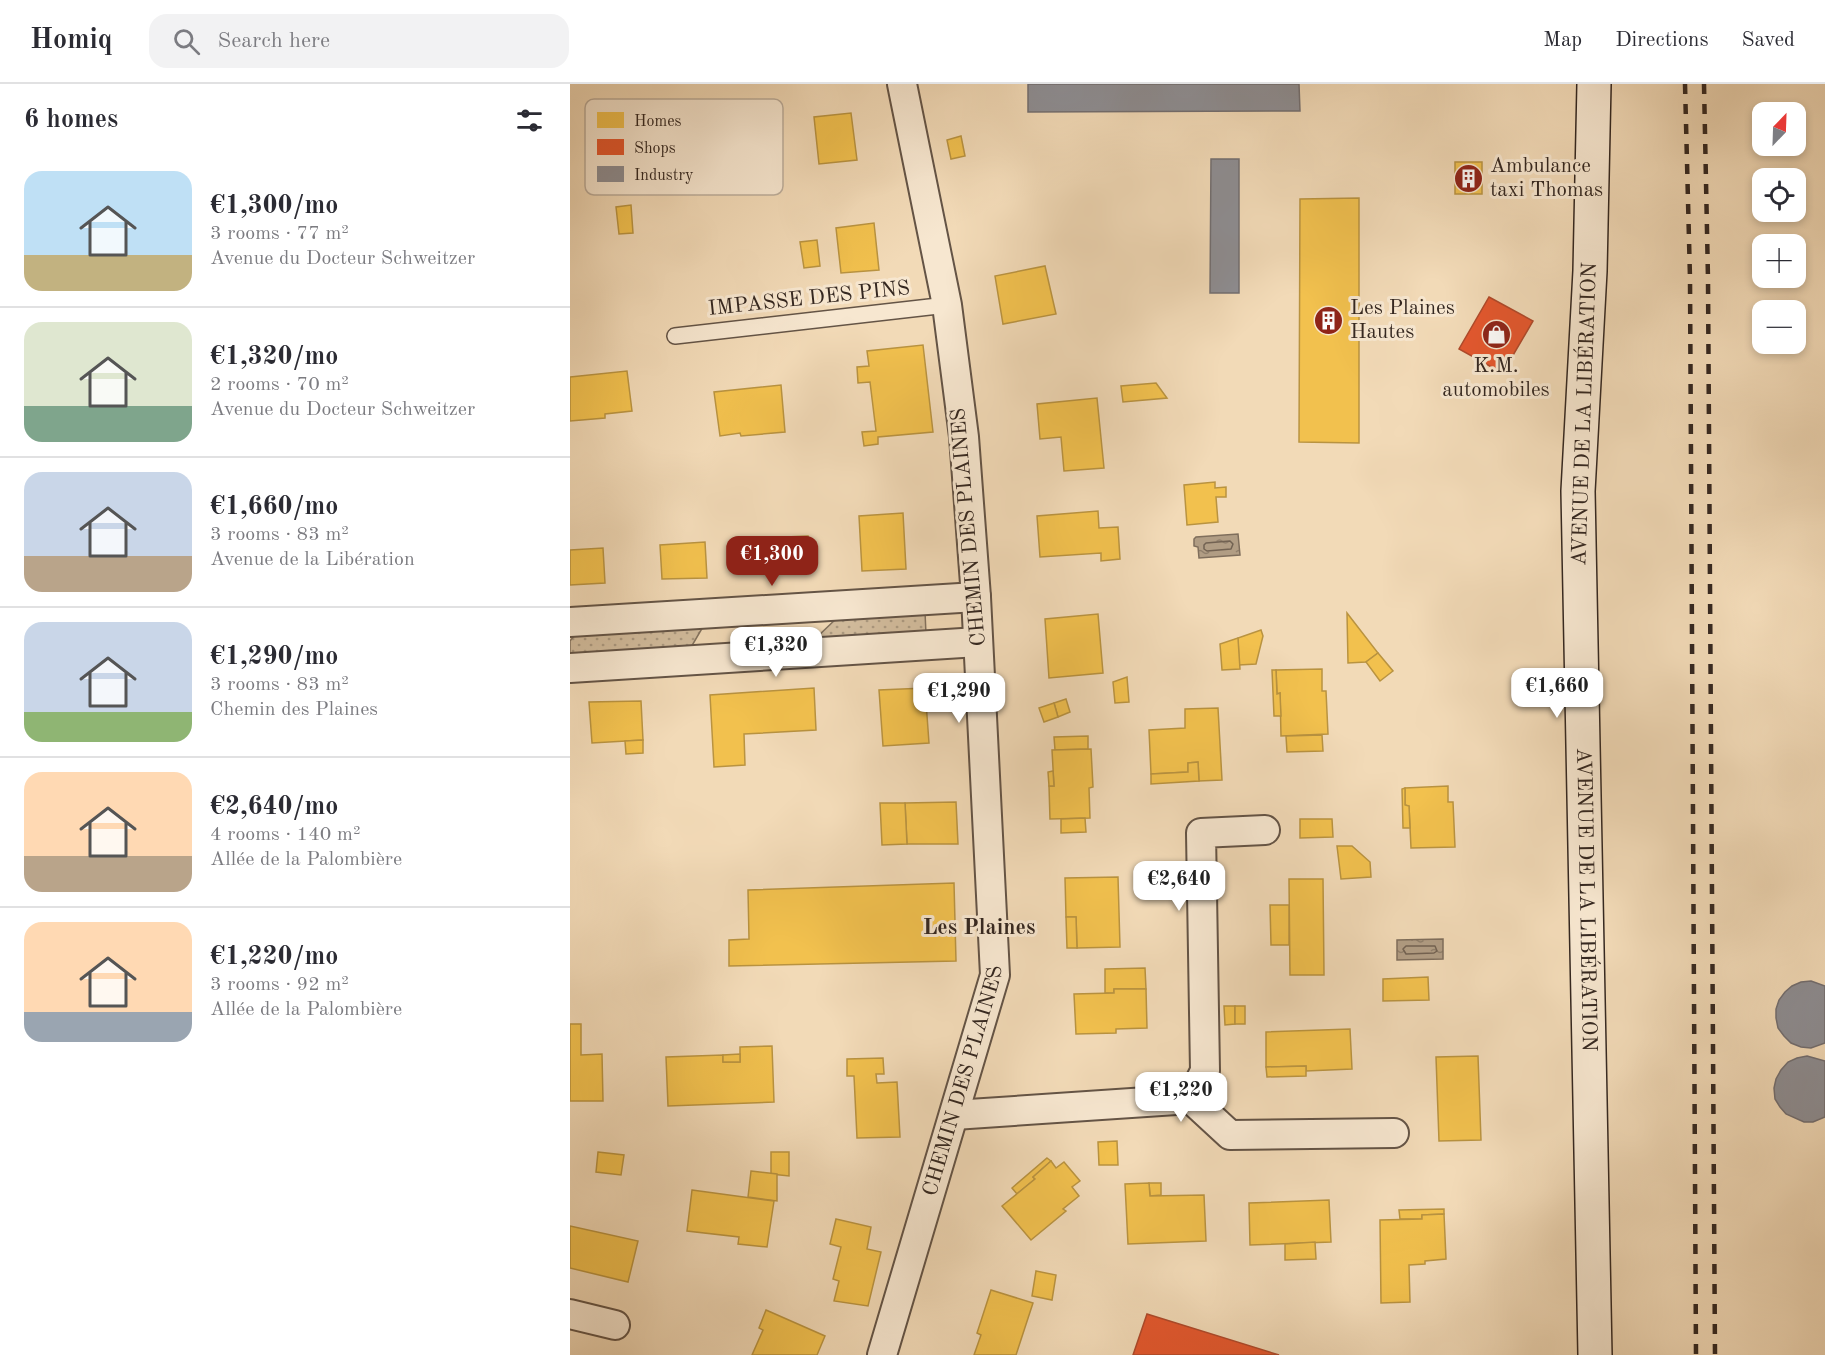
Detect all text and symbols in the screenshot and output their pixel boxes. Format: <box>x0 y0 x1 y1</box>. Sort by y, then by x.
search box <box>149 14 569 68</box>
icon: search <box>170 25 203 58</box>
text: Homiq <box>30 27 113 55</box>
text: Search here <box>218 30 330 52</box>
text: Map <box>1543 30 1582 51</box>
text: Directions <box>1615 30 1709 51</box>
text: Saved <box>1742 30 1795 51</box>
legend <box>585 99 783 195</box>
north arrow <box>1752 102 1806 156</box>
map controls <box>1752 102 1806 354</box>
icon: filters <box>513 104 546 137</box>
text: 6 homes <box>24 107 118 133</box>
text: Homes <box>634 114 682 130</box>
text: Shops <box>634 141 676 157</box>
place label: Ambulance taxi Thomas <box>1490 156 1603 201</box>
building icon: Ambulance taxi Thomas <box>1453 162 1485 194</box>
text: Industry <box>634 168 694 184</box>
button: locate <box>1752 168 1806 222</box>
text: €1,300/mo <box>210 193 338 219</box>
icon: home <box>72 195 144 267</box>
text: 3 rooms · 77 m² <box>210 224 349 244</box>
button: + <box>1752 234 1806 288</box>
text: Avenue du Docteur Schweitzer <box>210 249 475 269</box>
street label: AVENUE DE LA LIBÉRATION <box>1565 262 1601 566</box>
street label: IMPASSE DES PINS <box>707 278 911 320</box>
place label: Les Plaines Hautes <box>1350 298 1455 343</box>
button: − <box>1752 300 1806 354</box>
building icon: Les Plaines Hautes <box>1313 304 1345 336</box>
shop icon: K.M. automobiles <box>1480 319 1512 351</box>
text: €1,320/mo <box>210 344 338 370</box>
icon: home <box>72 346 144 418</box>
place label: K.M. automobiles <box>1442 356 1550 401</box>
text: 2 rooms · 70 m² <box>210 375 349 395</box>
text: Avenue du Docteur Schweitzer <box>210 400 475 420</box>
street label: CHEMIN DES PLAINES <box>948 407 990 647</box>
text: €1,660/mo <box>210 494 338 520</box>
icon: home <box>72 496 144 568</box>
text: 3 rooms · 83 m² <box>210 525 349 545</box>
pin: €1,300 <box>723 536 821 587</box>
text: €1,300 <box>740 545 804 565</box>
text: Avenue de la Libération <box>210 550 415 570</box>
pin: €1,320 <box>727 627 825 678</box>
text: €1,320 <box>744 636 808 656</box>
text: €1,290/mo <box>210 644 338 670</box>
icon: home <box>72 646 144 718</box>
pin: €1,660 <box>1508 668 1606 719</box>
pin: €1,290 <box>910 673 1008 724</box>
text: 3 rooms · 83 m² <box>210 675 349 695</box>
text: €1,660 <box>1525 677 1589 697</box>
text: €1,290 <box>927 682 991 702</box>
text: Chemin des Plaines <box>210 700 378 720</box>
street label: AVENUE DE LA LIBÉRATION <box>1573 747 1602 1052</box>
text: €2,640/mo <box>210 794 338 820</box>
icon: home <box>72 796 144 868</box>
text: 4 rooms · 140 m² <box>210 825 360 845</box>
text: Allée de la Palombière <box>210 850 402 870</box>
pin: €2,640 <box>1130 861 1228 912</box>
text: €2,640 <box>1147 870 1211 890</box>
district label: Les Plaines <box>923 917 1035 939</box>
text: €1,220/mo <box>210 944 338 970</box>
icon: home <box>72 946 144 1018</box>
street label: CHEMIN DES PLAINES <box>919 965 1006 1199</box>
text: 3 rooms · 92 m² <box>210 975 349 995</box>
text: Allée de la Palombière <box>210 1000 402 1020</box>
pin: €1,220 <box>1132 1072 1230 1123</box>
text: €1,220 <box>1149 1081 1213 1101</box>

